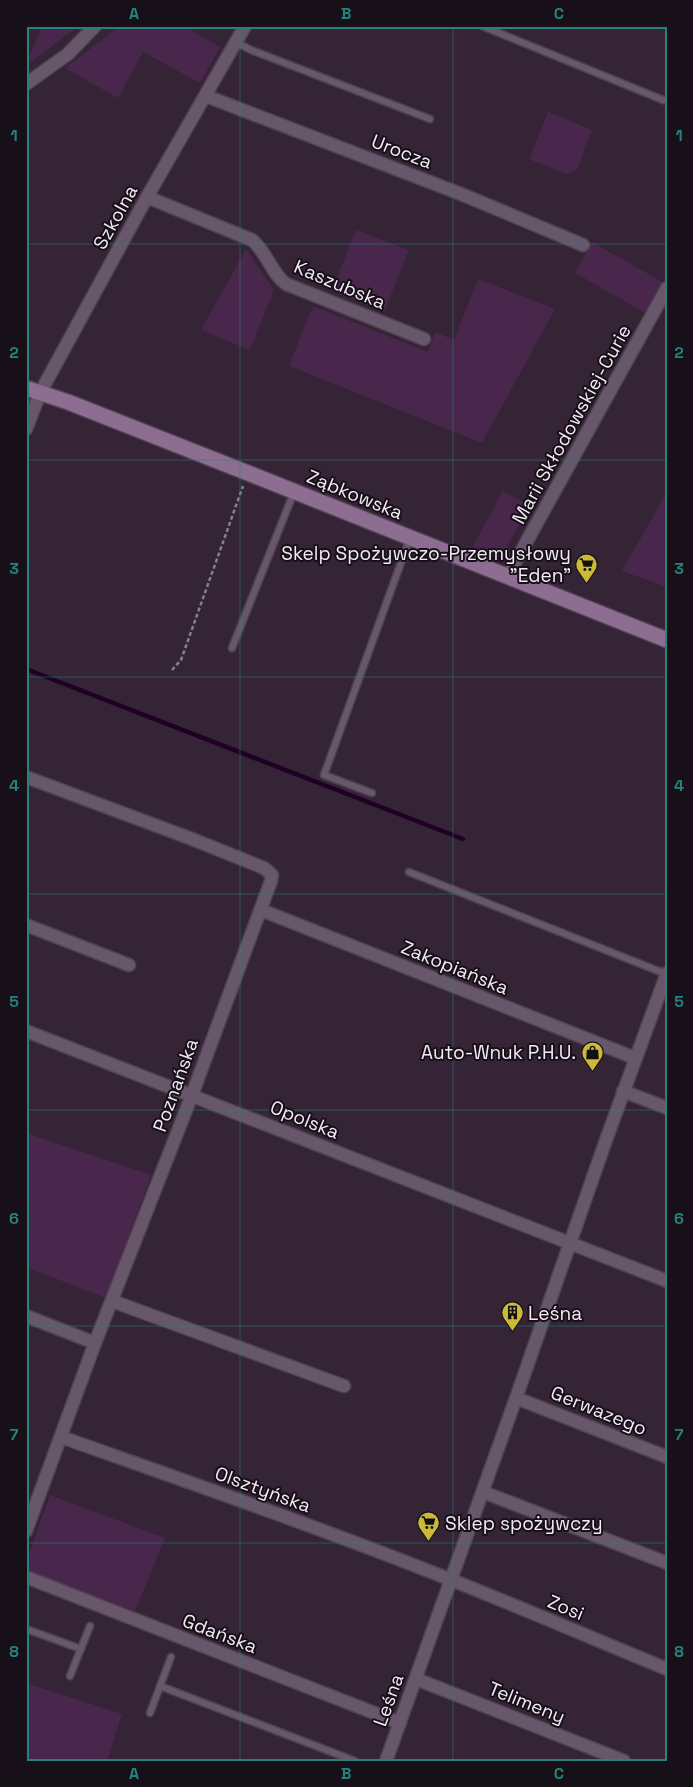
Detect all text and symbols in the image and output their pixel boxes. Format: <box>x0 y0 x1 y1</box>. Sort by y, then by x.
text: A <box>129 3 139 24</box>
text: B <box>341 3 351 24</box>
text: C <box>554 3 564 24</box>
text: 1 <box>10 125 18 146</box>
text: 1 <box>675 125 683 146</box>
street label: Urocza <box>368 129 436 174</box>
street label: Szkolna <box>87 180 143 254</box>
street label: Kaszubska <box>290 254 389 315</box>
street label: Marii Skłodowskiej-Curie <box>506 320 637 528</box>
text: 2 <box>9 342 19 363</box>
text: 2 <box>674 342 684 363</box>
street label: Ząbkowska <box>303 464 407 525</box>
place label: Skelp Spożywczo-Przemysłowy "Eden" <box>281 541 571 588</box>
supermarket icon: Skelp Spożywczo-Przemysłowy "Eden" <box>575 552 599 583</box>
text: 3 <box>9 558 19 579</box>
text: 3 <box>674 558 684 579</box>
text: 4 <box>9 775 19 796</box>
text: 4 <box>674 775 684 796</box>
street label: Zakopiańska <box>397 935 512 1000</box>
text: 5 <box>9 991 19 1012</box>
text: 5 <box>674 991 684 1012</box>
street label: Poznańska <box>147 1035 204 1135</box>
place label: Auto-Wnuk P.H.U. <box>421 1040 576 1065</box>
shop icon: Auto-Wnuk P.H.U. <box>580 1040 604 1071</box>
street label: Opolska <box>267 1094 343 1145</box>
text: 6 <box>9 1208 19 1229</box>
text: 6 <box>674 1208 684 1229</box>
building icon: Leśna <box>500 1301 524 1332</box>
place label: Leśna <box>528 1301 582 1326</box>
street label: Gerwazego <box>547 1380 651 1441</box>
text: 7 <box>10 1424 19 1445</box>
text: 7 <box>675 1424 684 1445</box>
street label: Olsztyńska <box>211 1461 314 1518</box>
supermarket icon: Sklep spożywczy <box>417 1511 441 1542</box>
place label: Sklep spożywczy <box>445 1511 603 1536</box>
street label: Zosi <box>544 1589 588 1626</box>
street label: Gdańska <box>179 1608 261 1659</box>
text: 8 <box>9 1641 19 1662</box>
text: 8 <box>674 1641 684 1662</box>
street label: Leśna <box>367 1670 409 1730</box>
street label: Telimeny <box>485 1676 569 1729</box>
text: A <box>129 1763 139 1784</box>
text: B <box>341 1763 351 1784</box>
text: C <box>554 1763 564 1784</box>

